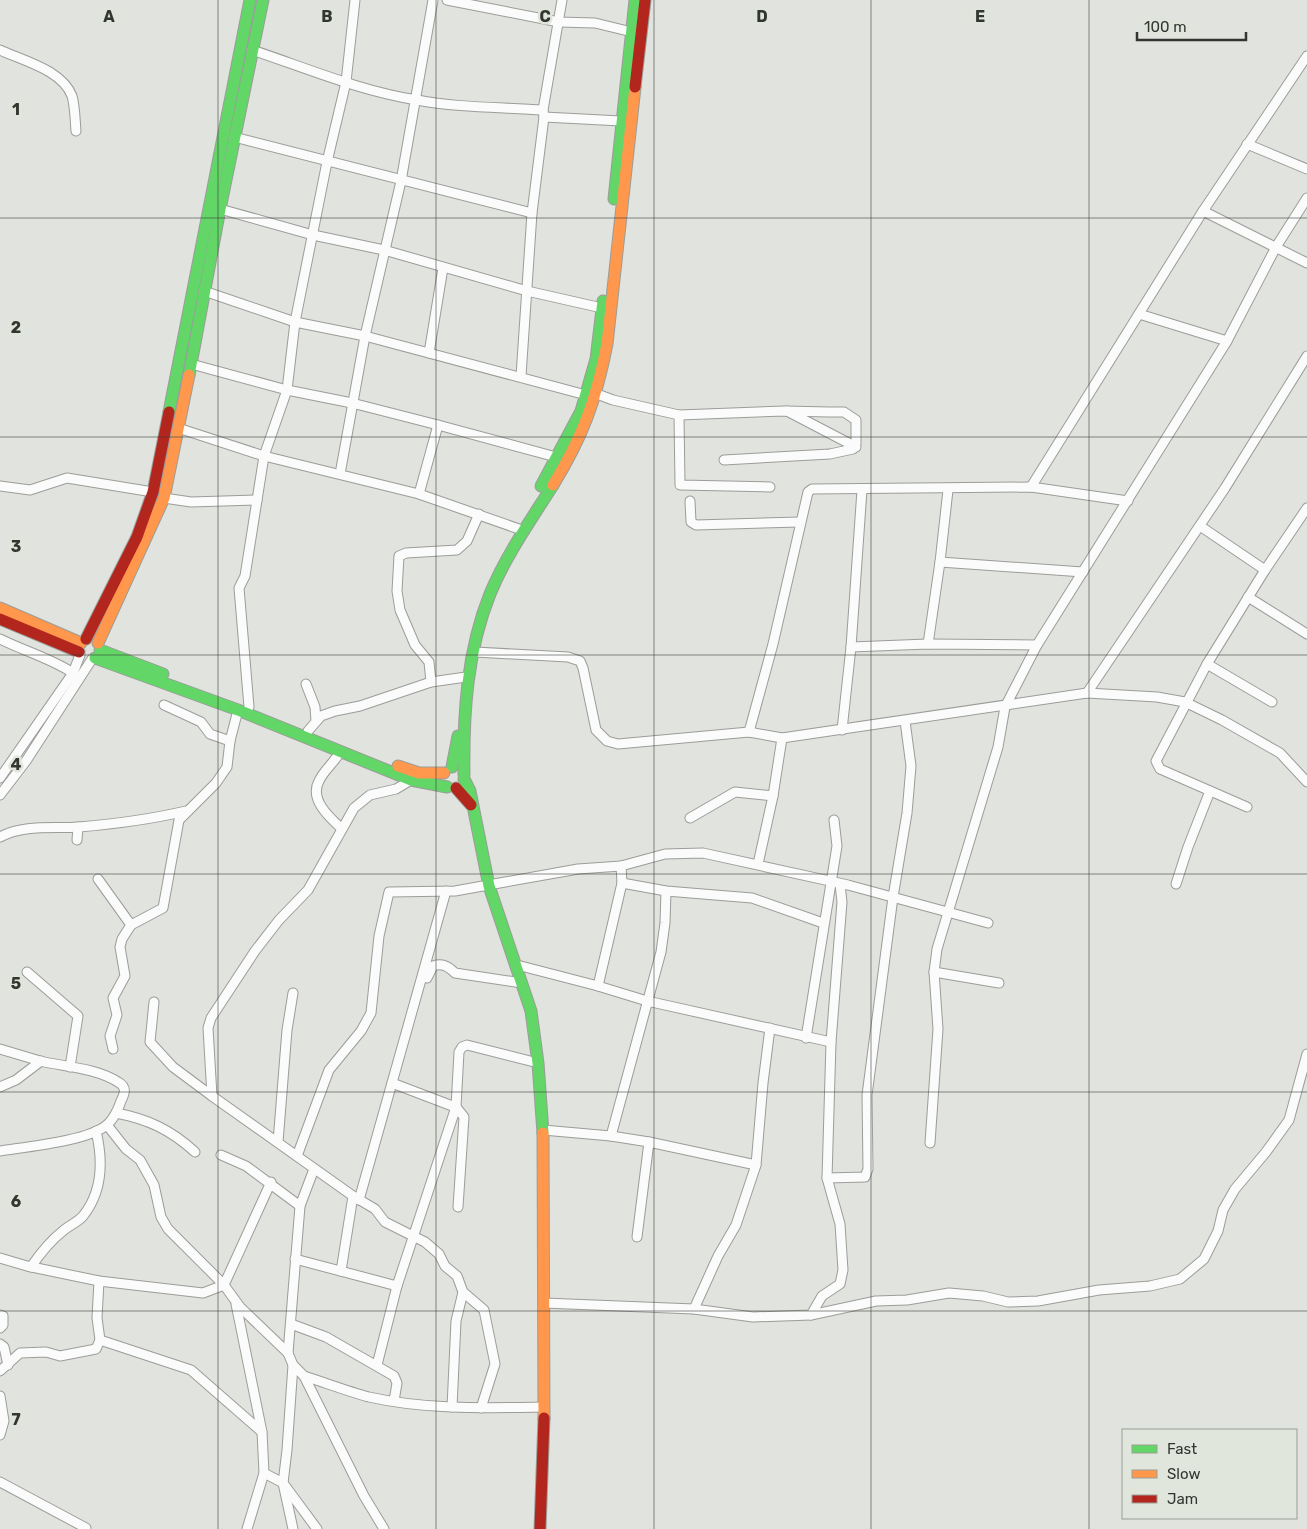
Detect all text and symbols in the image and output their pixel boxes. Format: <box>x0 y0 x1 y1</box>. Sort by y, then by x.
text: A <box>103 7 115 26</box>
text: B <box>321 7 333 26</box>
text: C <box>539 7 551 26</box>
text: D <box>756 7 768 26</box>
text: E <box>975 7 985 26</box>
scale bar <box>1137 10 1246 42</box>
text: 100 m <box>1144 18 1186 36</box>
text: 1 <box>12 100 20 119</box>
text: 2 <box>11 318 21 337</box>
text: 3 <box>11 537 21 556</box>
text: 4 <box>11 755 22 774</box>
text: 5 <box>11 974 21 993</box>
text: 6 <box>11 1192 21 1211</box>
text: 7 <box>11 1410 21 1429</box>
legend <box>1122 1429 1297 1519</box>
text: Fast <box>1167 1440 1197 1458</box>
text: Slow <box>1167 1465 1200 1483</box>
text: Jam <box>1167 1490 1198 1508</box>

